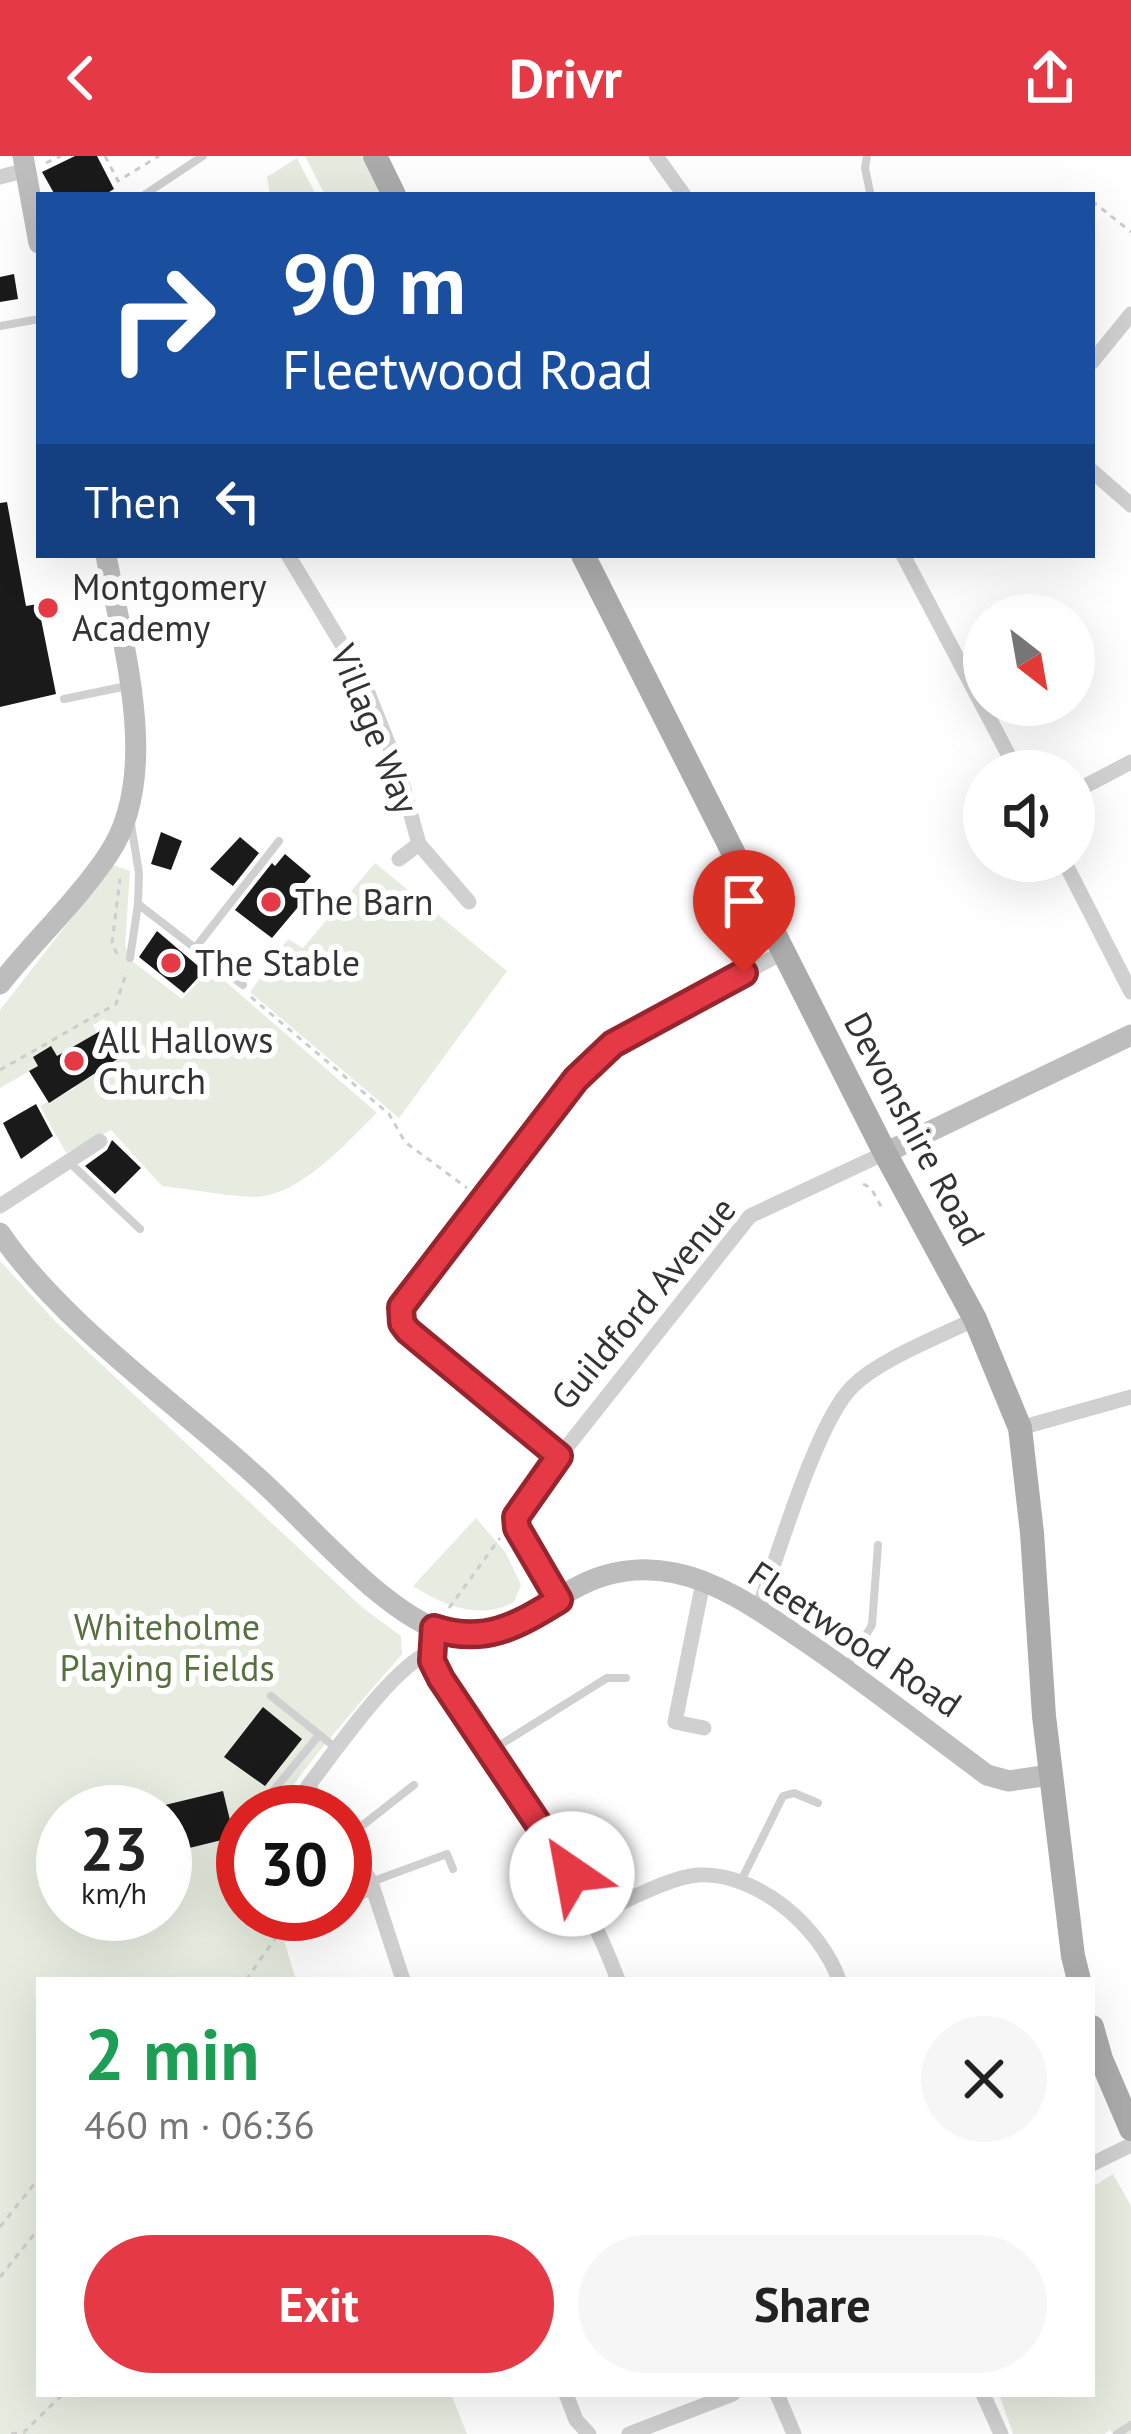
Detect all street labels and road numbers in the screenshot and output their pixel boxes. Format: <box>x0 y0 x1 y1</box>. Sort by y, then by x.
street label: Village Way <box>320 636 431 821</box>
street label: Devonshire Road <box>834 1004 997 1254</box>
street label: Guildford Avenue <box>540 1187 745 1419</box>
street label: Fleetwood Road <box>740 1550 971 1727</box>

